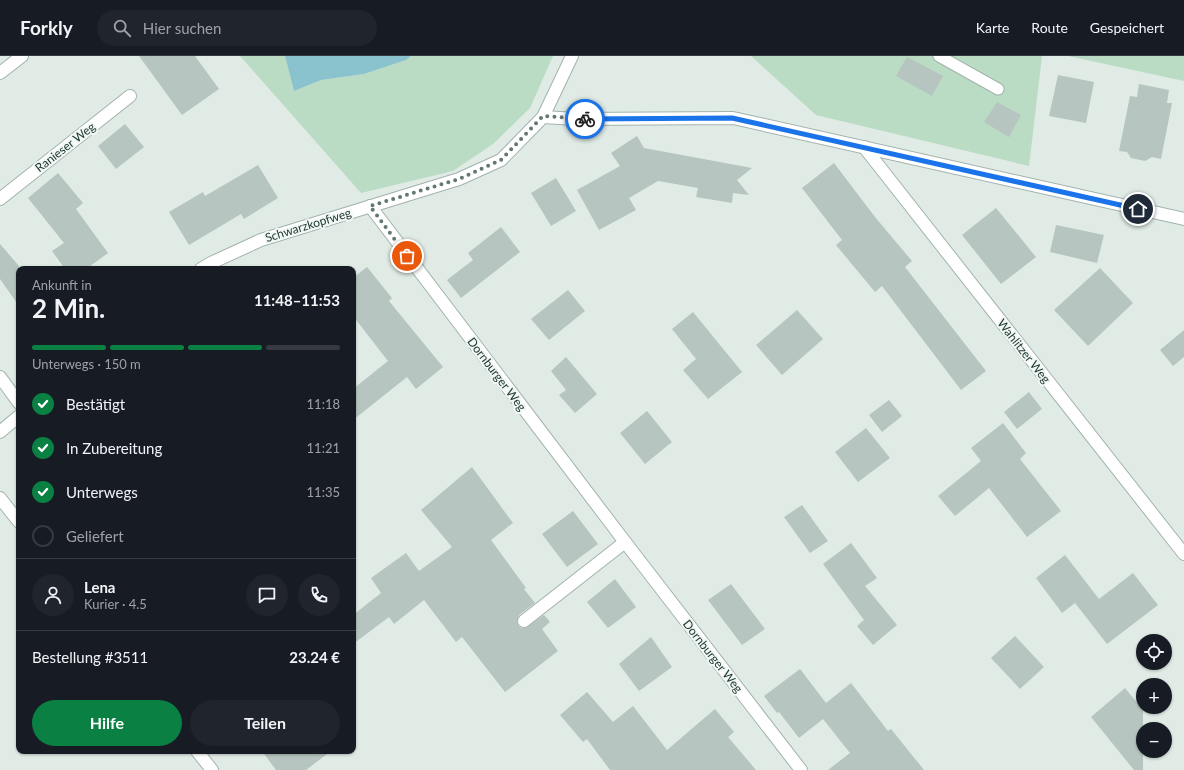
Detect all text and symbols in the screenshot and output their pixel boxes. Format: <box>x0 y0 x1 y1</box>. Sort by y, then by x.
search box <box>97 10 377 46</box>
text: Forkly <box>20 16 73 39</box>
icon: search <box>111 17 133 39</box>
text: Hier suchen <box>143 19 221 37</box>
text: Karte <box>976 19 1009 36</box>
text: Route <box>1031 19 1068 36</box>
text: Gespeichert <box>1090 19 1164 36</box>
courier <box>565 99 605 139</box>
icon: bike <box>574 108 596 130</box>
street label: Ranieser Weg <box>32 119 98 175</box>
pin <box>1121 192 1155 226</box>
icon: home <box>1127 198 1149 220</box>
street label: Schwarzkopfweg <box>263 205 353 245</box>
pin <box>390 239 424 273</box>
icon: bag <box>396 245 418 267</box>
text: Ankunft in <box>32 277 92 293</box>
text: 11:48–11:53 <box>254 291 340 309</box>
text: 2 Min. <box>32 292 105 324</box>
street label: Wahlitzer Weg <box>994 316 1054 386</box>
street label: Dornburger Weg <box>464 334 530 414</box>
text: Unterwegs · 150 m <box>32 356 141 372</box>
icon: check <box>32 393 54 415</box>
text: Bestätigt <box>66 395 125 413</box>
text: 11:18 <box>307 396 340 412</box>
icon: check <box>32 437 54 459</box>
text: In Zubereitung <box>66 439 162 457</box>
text: 11:21 <box>307 440 340 456</box>
icon: check <box>32 481 54 503</box>
text: Unterwegs <box>66 483 138 501</box>
text: 11:35 <box>307 484 340 500</box>
text: Geliefert <box>66 527 124 545</box>
button: person <box>32 574 74 616</box>
button: chat <box>246 574 288 616</box>
button: phone <box>298 574 340 616</box>
text: Lena <box>84 578 116 596</box>
text: Kurier · 4.5 <box>84 596 147 612</box>
street label: Dornburger Weg <box>680 617 746 695</box>
map controls <box>1136 634 1172 758</box>
button: locate <box>1136 634 1172 670</box>
text: Bestellung #3511 <box>32 648 148 666</box>
text: 23.24 € <box>289 648 340 666</box>
button: + <box>1136 678 1172 714</box>
button: Hilfe <box>32 700 182 746</box>
button: Teilen <box>190 700 340 746</box>
button: − <box>1136 722 1172 758</box>

